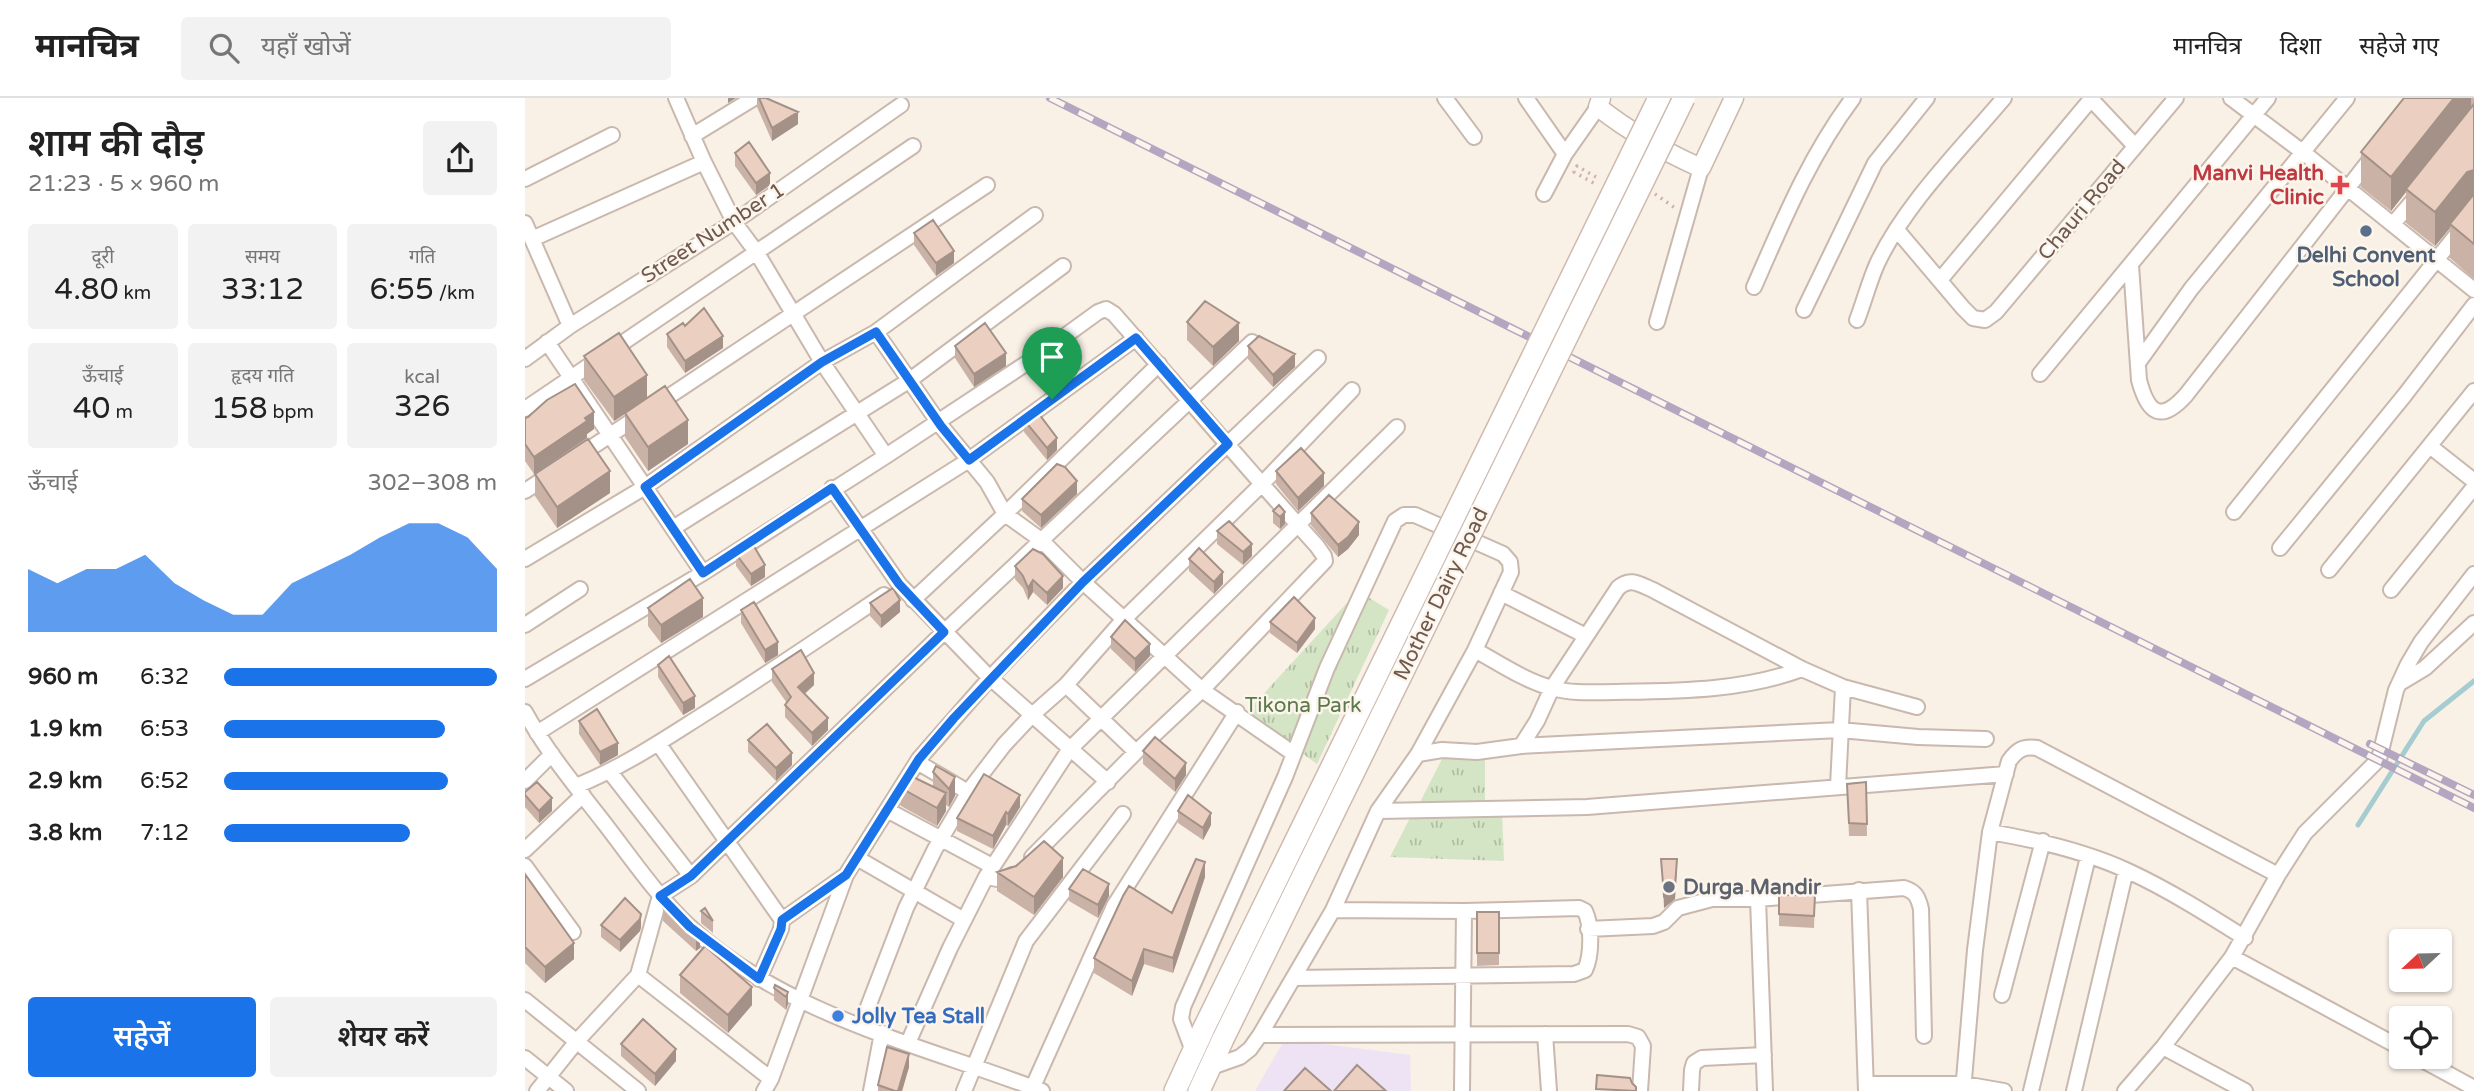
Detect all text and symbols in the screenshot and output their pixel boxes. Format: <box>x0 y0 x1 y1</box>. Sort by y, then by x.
search box <box>181 17 671 80</box>
text: मानचित्र <box>35 27 139 66</box>
icon: search <box>205 29 243 67</box>
text: यहाँ खोजें <box>261 31 351 62</box>
text: मानचित्र <box>2173 32 2242 61</box>
text: दिशा <box>2280 32 2321 61</box>
text: सहेजे गए <box>2359 32 2439 61</box>
text: शाम की दौड़ <box>28 121 204 167</box>
button: share <box>423 121 497 195</box>
street label: Chauri Road <box>2033 155 2131 265</box>
place label: Manvi Health Clinic <box>2192 161 2324 210</box>
text: 21:23 · 5 × 960 m <box>28 170 219 198</box>
marker: Manvi Health Clinic <box>2330 175 2350 195</box>
street label: Street Number 1 <box>637 177 789 289</box>
marker: Delhi Convent School <box>2358 223 2374 239</box>
place label: Delhi Convent School <box>2296 243 2436 292</box>
text: दूरी <box>91 246 114 268</box>
text: समय <box>245 246 280 268</box>
text: गति <box>409 246 435 268</box>
text: 4.80 <box>54 271 119 308</box>
text: 33:12 <box>221 271 304 308</box>
text: 6:55 <box>369 271 434 308</box>
text: km <box>119 282 151 304</box>
text: /km <box>434 282 475 304</box>
pin <box>1022 327 1082 399</box>
icon: arrive <box>1033 338 1071 376</box>
text: ऊँचाई <box>82 365 123 387</box>
text: हृदय गति <box>231 365 294 387</box>
text: kcal <box>404 366 440 388</box>
text: 326 <box>394 388 450 425</box>
text: 40 <box>73 390 110 427</box>
text: 158 <box>211 390 268 427</box>
text: m <box>110 401 133 423</box>
text: bpm <box>268 401 314 423</box>
text: ऊँचाई <box>28 469 78 497</box>
text: 302–308 m <box>368 469 497 497</box>
street label: Mother Dairy Road <box>1388 504 1494 684</box>
text: 960 m <box>28 663 98 691</box>
text: 6:32 <box>140 663 189 691</box>
park label: Tikona Park <box>1245 693 1361 718</box>
text: 1.9 km <box>28 715 103 743</box>
text: 6:53 <box>140 715 189 743</box>
text: 2.9 km <box>28 767 103 795</box>
text: 6:52 <box>140 767 189 795</box>
text: 3.8 km <box>28 819 102 847</box>
text: 7:12 <box>140 819 189 847</box>
place label: Durga Mandir <box>1683 875 1822 900</box>
marker: Durga Mandir <box>1661 879 1677 895</box>
north arrow <box>2389 929 2452 992</box>
map controls <box>2389 929 2452 1069</box>
button: सहेजें <box>28 997 256 1077</box>
button: शेयर करें <box>270 997 497 1077</box>
place label: Jolly Tea Stall <box>851 1004 985 1029</box>
button: locate <box>2389 1006 2452 1069</box>
marker: Jolly Tea Stall <box>830 1008 846 1024</box>

